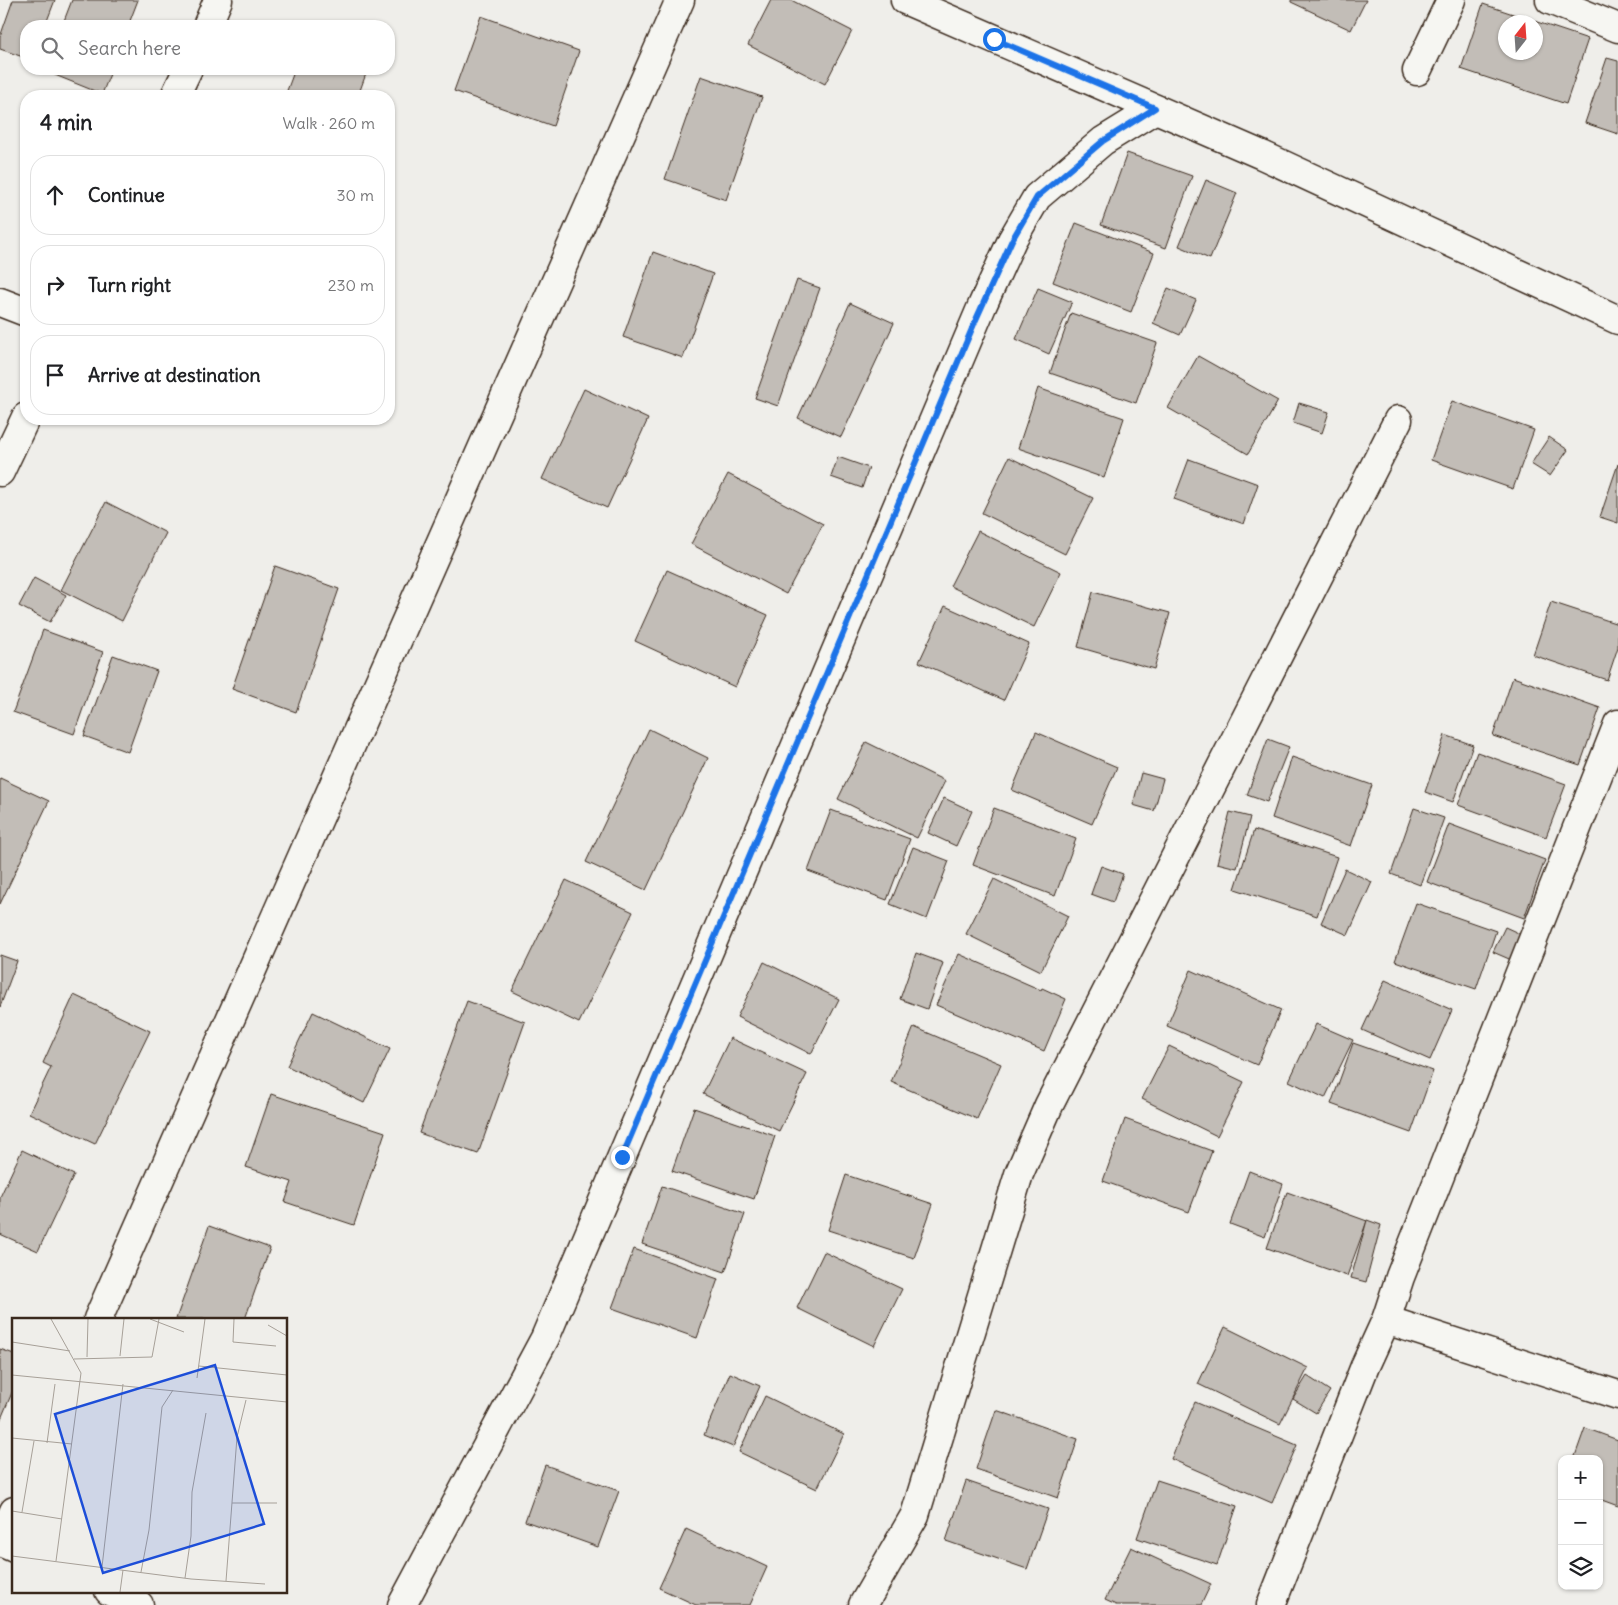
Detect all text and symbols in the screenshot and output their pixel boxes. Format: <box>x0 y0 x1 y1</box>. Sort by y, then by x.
north arrow <box>1498 15 1543 60</box>
search box <box>20 20 395 75</box>
route start <box>983 28 1006 51</box>
icon: search <box>38 34 66 62</box>
text: Search here <box>78 36 181 60</box>
text: 4 min <box>40 109 92 136</box>
text: Walk · 260 m <box>283 113 375 133</box>
icon: ahead <box>41 181 69 209</box>
text: Continue <box>88 183 165 207</box>
text: 30 m <box>337 185 374 205</box>
icon: right <box>41 271 69 299</box>
text: Turn right <box>88 273 171 297</box>
text: 230 m <box>328 275 374 295</box>
icon: arrive <box>41 361 69 389</box>
text: Arrive at destination <box>88 363 261 387</box>
route end <box>611 1146 634 1169</box>
inset map <box>12 1318 288 1592</box>
map controls <box>1558 1455 1603 1590</box>
button: + <box>1558 1455 1603 1500</box>
button: − <box>1558 1500 1603 1545</box>
button: layers <box>1558 1545 1603 1590</box>

